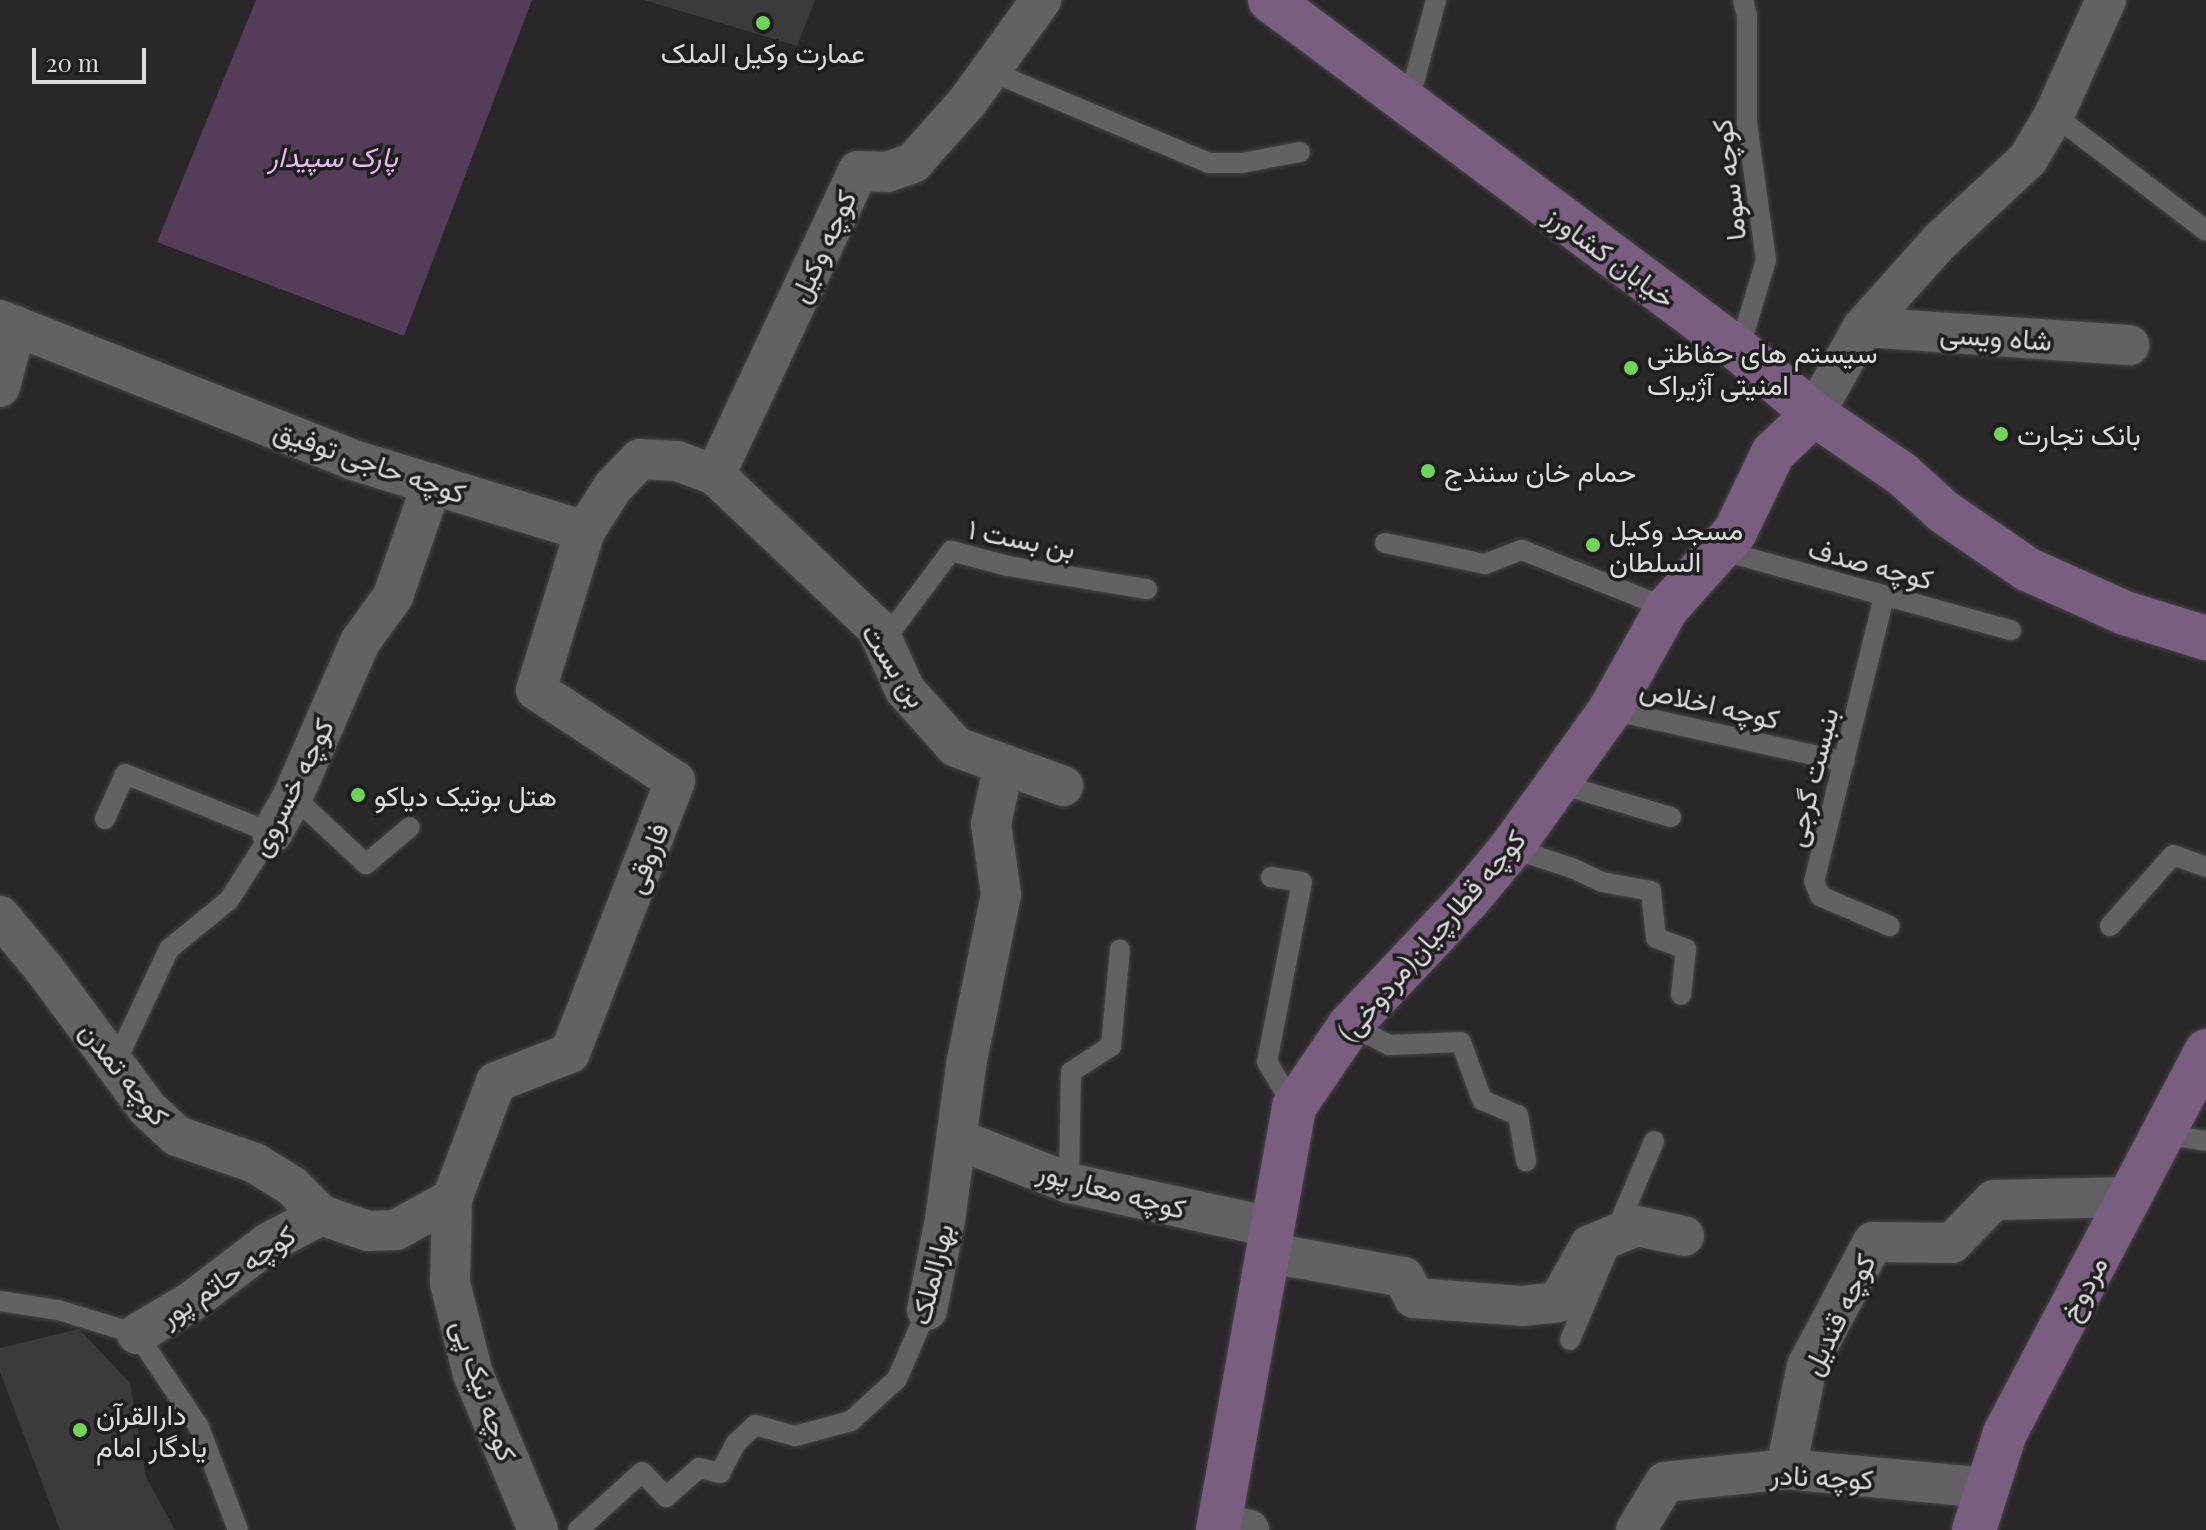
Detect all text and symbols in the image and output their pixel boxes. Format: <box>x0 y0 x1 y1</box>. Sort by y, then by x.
marker: عمارت وکیل الملک <box>754 14 772 32</box>
scale bar <box>36 32 150 82</box>
place label: عمارت وکیل الملک <box>661 35 865 69</box>
text: 20 m <box>46 46 99 78</box>
street label: کوچه سوما <box>1704 117 1752 243</box>
park label: پارک سپیدار <box>269 139 397 173</box>
street label: کوچه وکیل <box>781 185 863 307</box>
street label: خیابان کشاورز <box>1540 198 1682 314</box>
street label: شاه ویسی <box>1939 315 2053 357</box>
place label: سیستم های حفاظتی امنیتی آژیراک <box>1647 335 1878 401</box>
marker: سیستم های حفاظتی امنیتی آژیراک <box>1622 359 1640 377</box>
street label: کوچه حاجی توفیق <box>270 412 470 510</box>
place label: بانک تجارت <box>2017 417 2141 451</box>
marker: بانک تجارت <box>1992 425 2010 443</box>
place label: حمام خان سنندج <box>1444 454 1636 488</box>
marker: حمام خان سنندج <box>1419 462 1437 480</box>
street label: بن بست ۱ <box>966 511 1078 565</box>
place label: مسجد وکیل السلطان <box>1609 512 1743 578</box>
street label: کوچه صدف <box>1805 530 1937 596</box>
marker: مسجد وکیل السلطان <box>1584 536 1602 554</box>
street label: بن بست <box>855 617 935 713</box>
street label: کوچه اخلاص <box>1637 671 1783 735</box>
street label: بنبست گرجی <box>1778 704 1844 850</box>
street label: کوچه خسروی <box>242 712 340 862</box>
place label: هتل بوتیک دیاکو <box>374 778 557 812</box>
marker: هتل بوتیک دیاکو <box>349 786 367 804</box>
street label: فاروقی <box>617 818 675 898</box>
street label: کوچه قطارچیان(مردوخی) <box>1330 822 1532 1048</box>
street label: کوچه تمدن <box>73 1014 177 1132</box>
street label: کوچه معار پور <box>1034 1153 1190 1225</box>
street label: کوچه حاتم پور <box>153 1217 301 1333</box>
street label: بهارالملک <box>902 1220 960 1328</box>
street label: کوچه قندیل <box>1794 1248 1882 1380</box>
street label: مردوخ <box>2052 1250 2114 1326</box>
street label: کوچه نیک پی <box>445 1315 525 1465</box>
place label: دارالقرآن یادگار امام <box>96 1397 207 1463</box>
marker: دارالقرآن یادگار امام <box>71 1421 89 1439</box>
street label: کوچه نادر <box>1769 1457 1875 1495</box>

